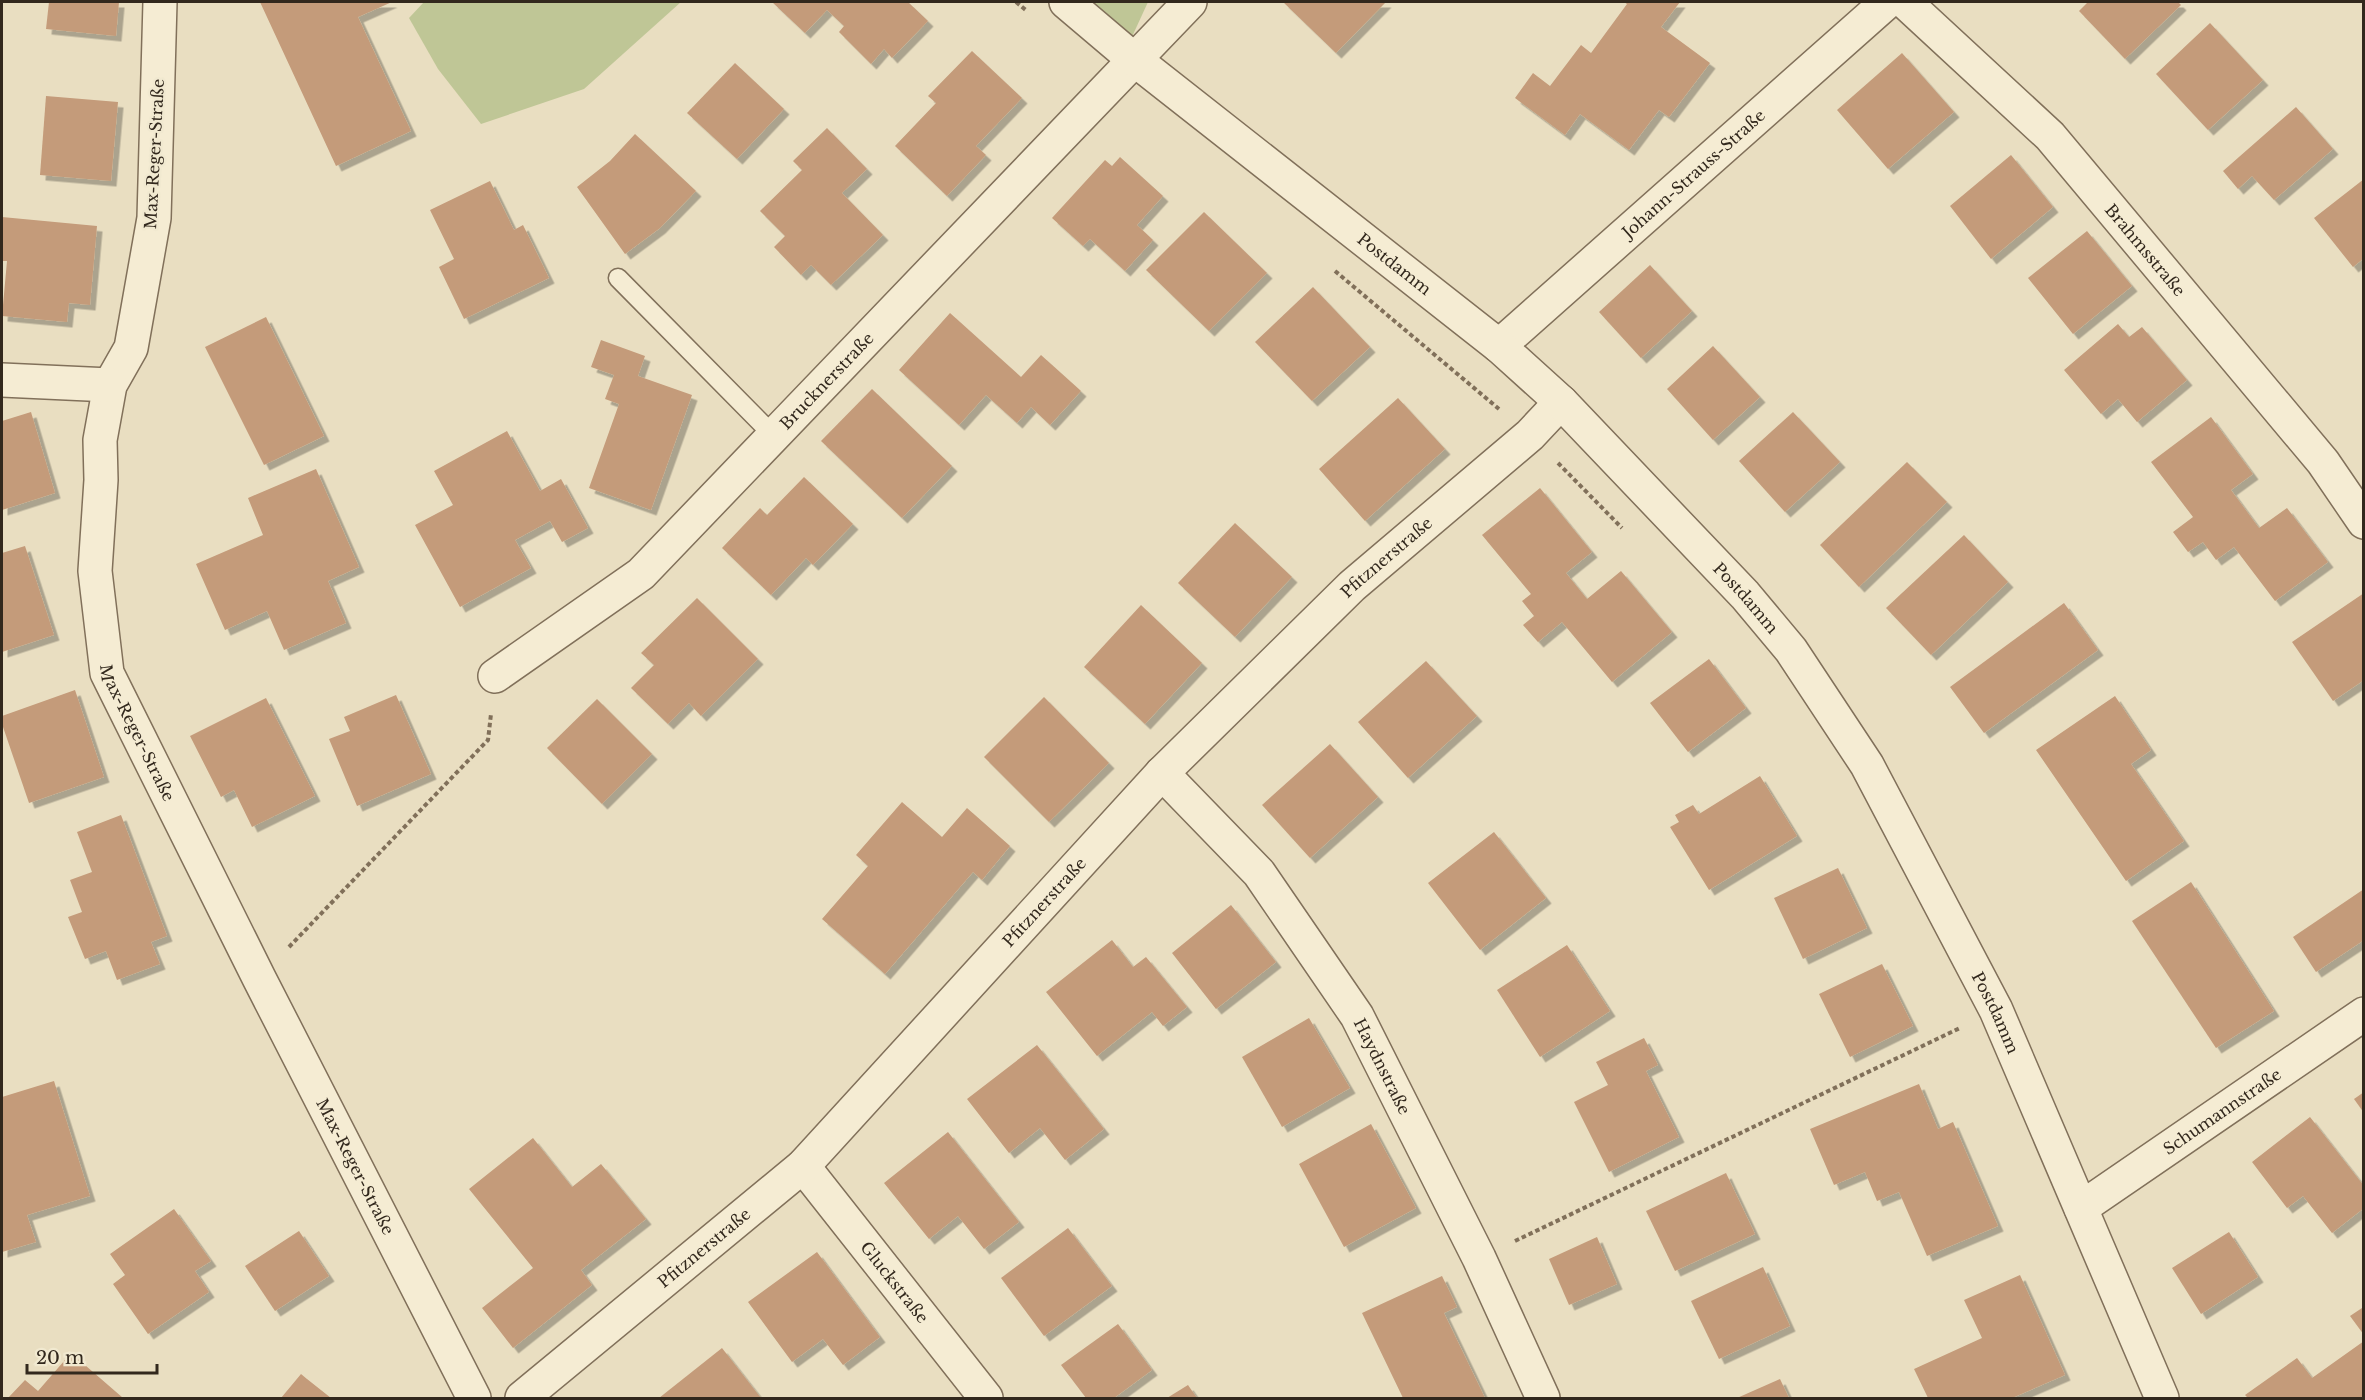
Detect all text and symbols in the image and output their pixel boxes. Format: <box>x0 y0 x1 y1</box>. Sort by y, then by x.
street label: Max-Reger-Straße <box>140 78 168 230</box>
street label: Johann-Strauss-Straße <box>1617 105 1769 243</box>
street label: Brahmsstraße <box>2101 200 2190 300</box>
street label: Postdamm <box>1353 229 1435 299</box>
street label: Brucknerstraße <box>775 328 878 433</box>
street label: Pfitznerstraße <box>1336 513 1436 602</box>
street label: Postdamm <box>1709 558 1783 637</box>
street label: Max-Reger-Straße <box>96 663 179 804</box>
street label: Pfitznerstraße <box>998 853 1090 951</box>
street label: Postdamm <box>1968 968 2023 1057</box>
street label: Haydnstraße <box>1350 1015 1415 1118</box>
street label: Schumannstraße <box>2159 1064 2285 1159</box>
street label: Max-Reger-Straße <box>312 1095 399 1238</box>
street label: Pfitznerstraße <box>654 1204 754 1292</box>
street label: Gluckstraße <box>856 1237 933 1327</box>
scale bar <box>27 1337 158 1375</box>
text: 20 m <box>36 1347 84 1369</box>

